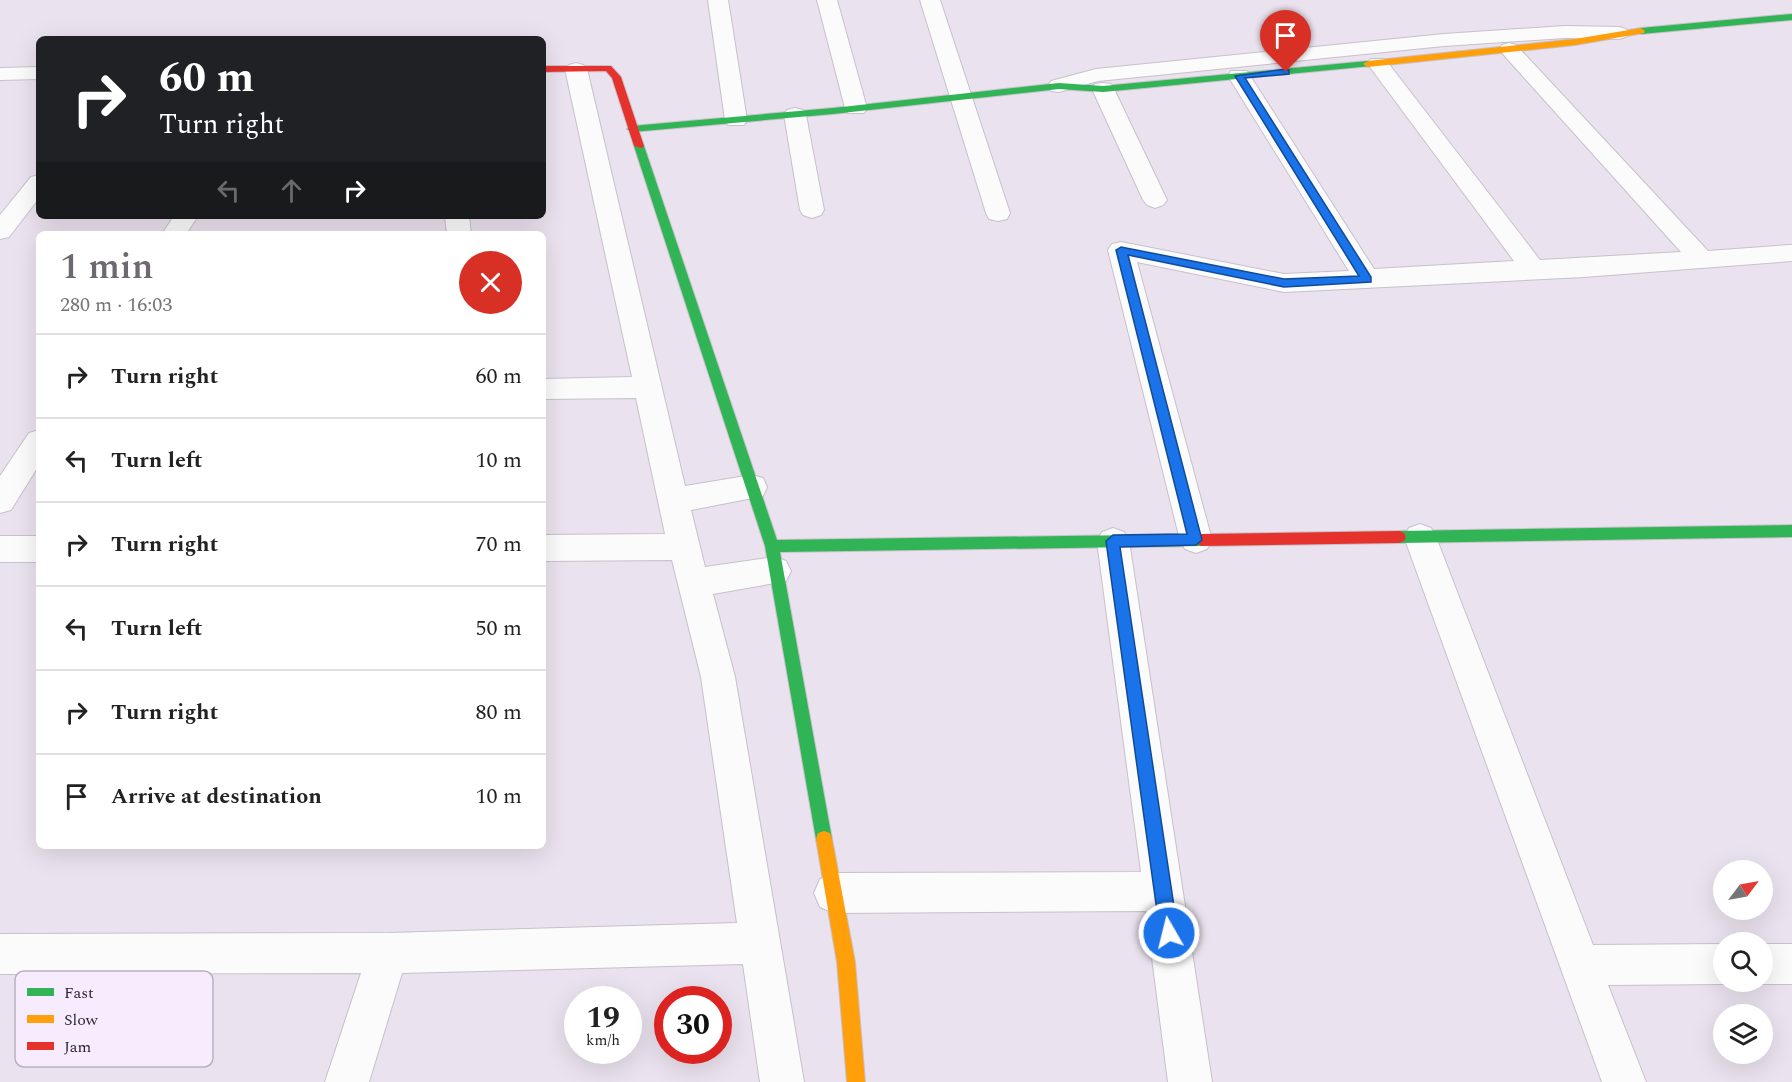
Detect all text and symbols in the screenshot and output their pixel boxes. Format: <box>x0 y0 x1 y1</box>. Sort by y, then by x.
pin <box>1260 10 1311 72</box>
icon: arrive <box>1269 19 1302 52</box>
text: 60 m <box>159 47 254 110</box>
icon: right <box>60 60 138 138</box>
text: Turn right <box>159 104 284 146</box>
icon: left <box>212 174 245 207</box>
icon: ahead <box>275 174 308 207</box>
icon: right <box>338 174 371 207</box>
text: 1 min <box>60 240 153 295</box>
button: close <box>459 251 522 314</box>
text: 280 m · 16:03 <box>60 290 172 320</box>
icon: right <box>60 360 93 393</box>
text: Turn right <box>111 360 218 393</box>
text: 60 m <box>476 360 522 393</box>
icon: left <box>60 444 93 477</box>
text: Turn left <box>111 444 203 477</box>
text: 10 m <box>476 444 522 477</box>
icon: right <box>60 528 93 561</box>
text: Turn right <box>111 528 218 561</box>
text: 70 m <box>476 528 522 561</box>
icon: left <box>60 612 93 645</box>
text: Turn left <box>111 612 203 645</box>
text: 50 m <box>476 612 522 645</box>
icon: right <box>60 696 93 729</box>
text: Turn right <box>111 696 218 729</box>
text: 80 m <box>476 696 522 729</box>
icon: arrive <box>60 780 93 813</box>
text: Arrive at destination <box>111 780 322 813</box>
text: 10 m <box>476 780 522 813</box>
north arrow <box>1713 860 1773 920</box>
map controls <box>1713 860 1773 1064</box>
position arrow <box>1137 901 1201 965</box>
button: search <box>1713 932 1773 992</box>
legend <box>15 971 213 1067</box>
text: Fast <box>64 981 94 1005</box>
speed limit sign: 30 <box>654 986 732 1064</box>
text: 19 <box>586 995 620 1041</box>
button: layers <box>1713 1004 1773 1064</box>
text: Slow <box>64 1008 99 1032</box>
text: km/h <box>586 1029 620 1052</box>
text: Jam <box>64 1035 92 1059</box>

